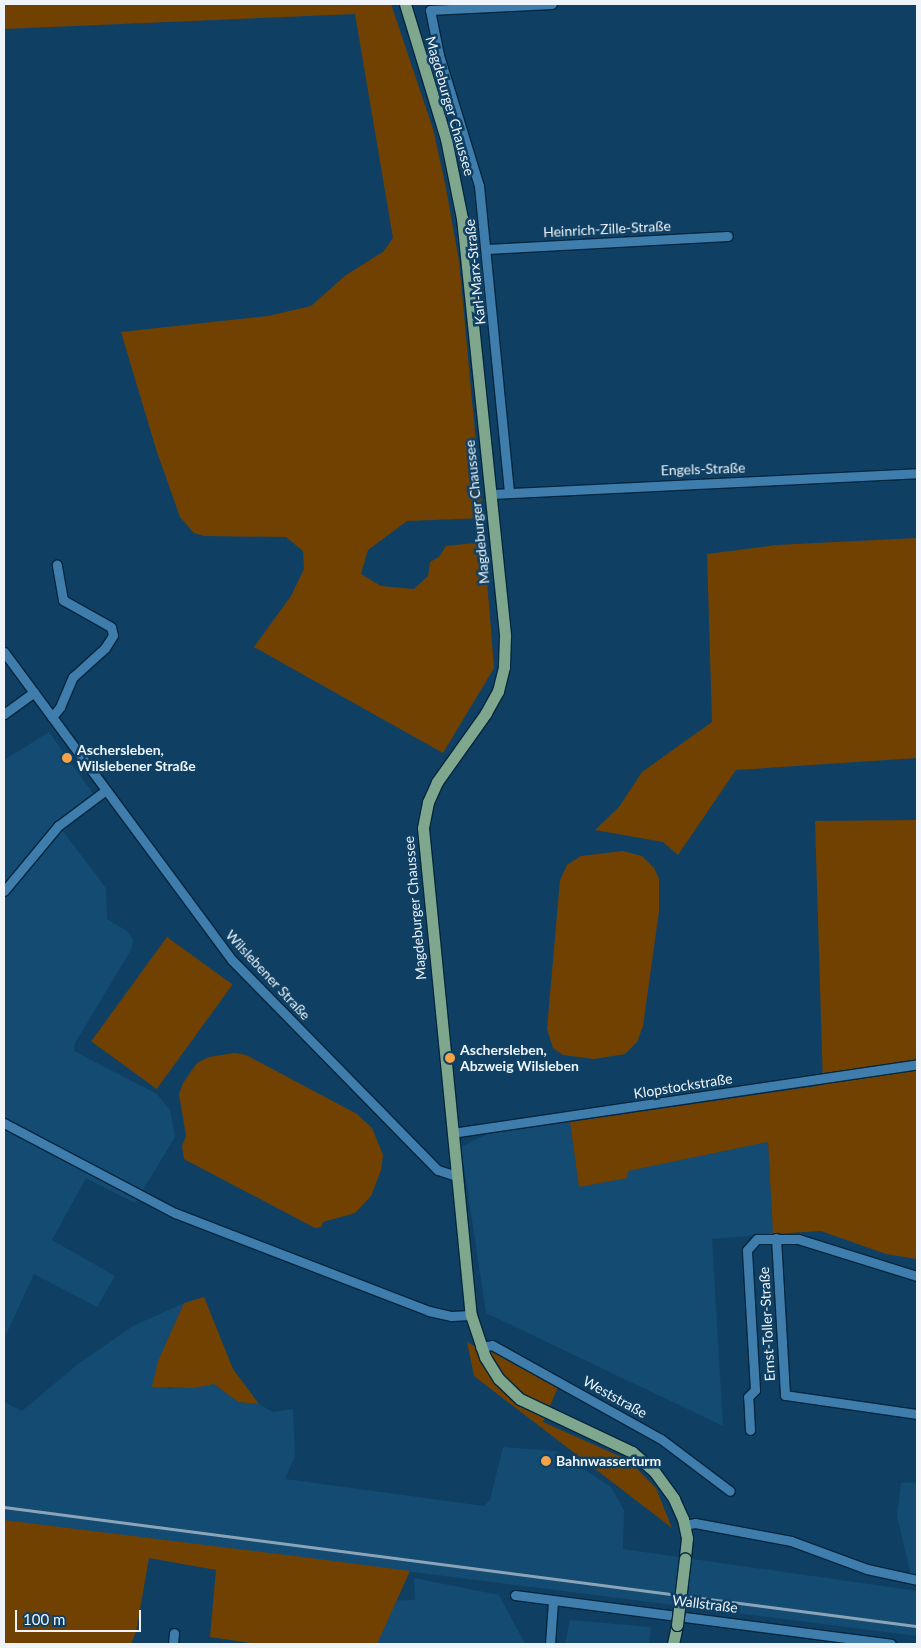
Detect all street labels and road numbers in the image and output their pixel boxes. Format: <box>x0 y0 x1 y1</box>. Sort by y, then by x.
street label: Magdeburger Chaussee <box>422 34 478 178</box>
street label: Heinrich-Zille-Straße <box>543 217 671 241</box>
street label: Karl-Marx-Straße <box>461 218 489 326</box>
street label: Magdeburger Chaussee <box>461 439 493 585</box>
street label: Engels-Straße <box>660 459 746 479</box>
street label: Magdeburger Chaussee <box>400 835 430 981</box>
street label: Wilslebener Straße <box>222 927 314 1023</box>
street label: Klopstockstraße <box>632 1070 734 1102</box>
street label: Ernst-Toller-Straße <box>756 1266 778 1382</box>
street label: Weststraße <box>580 1373 650 1421</box>
street label: Wallstraße <box>671 1592 739 1616</box>

